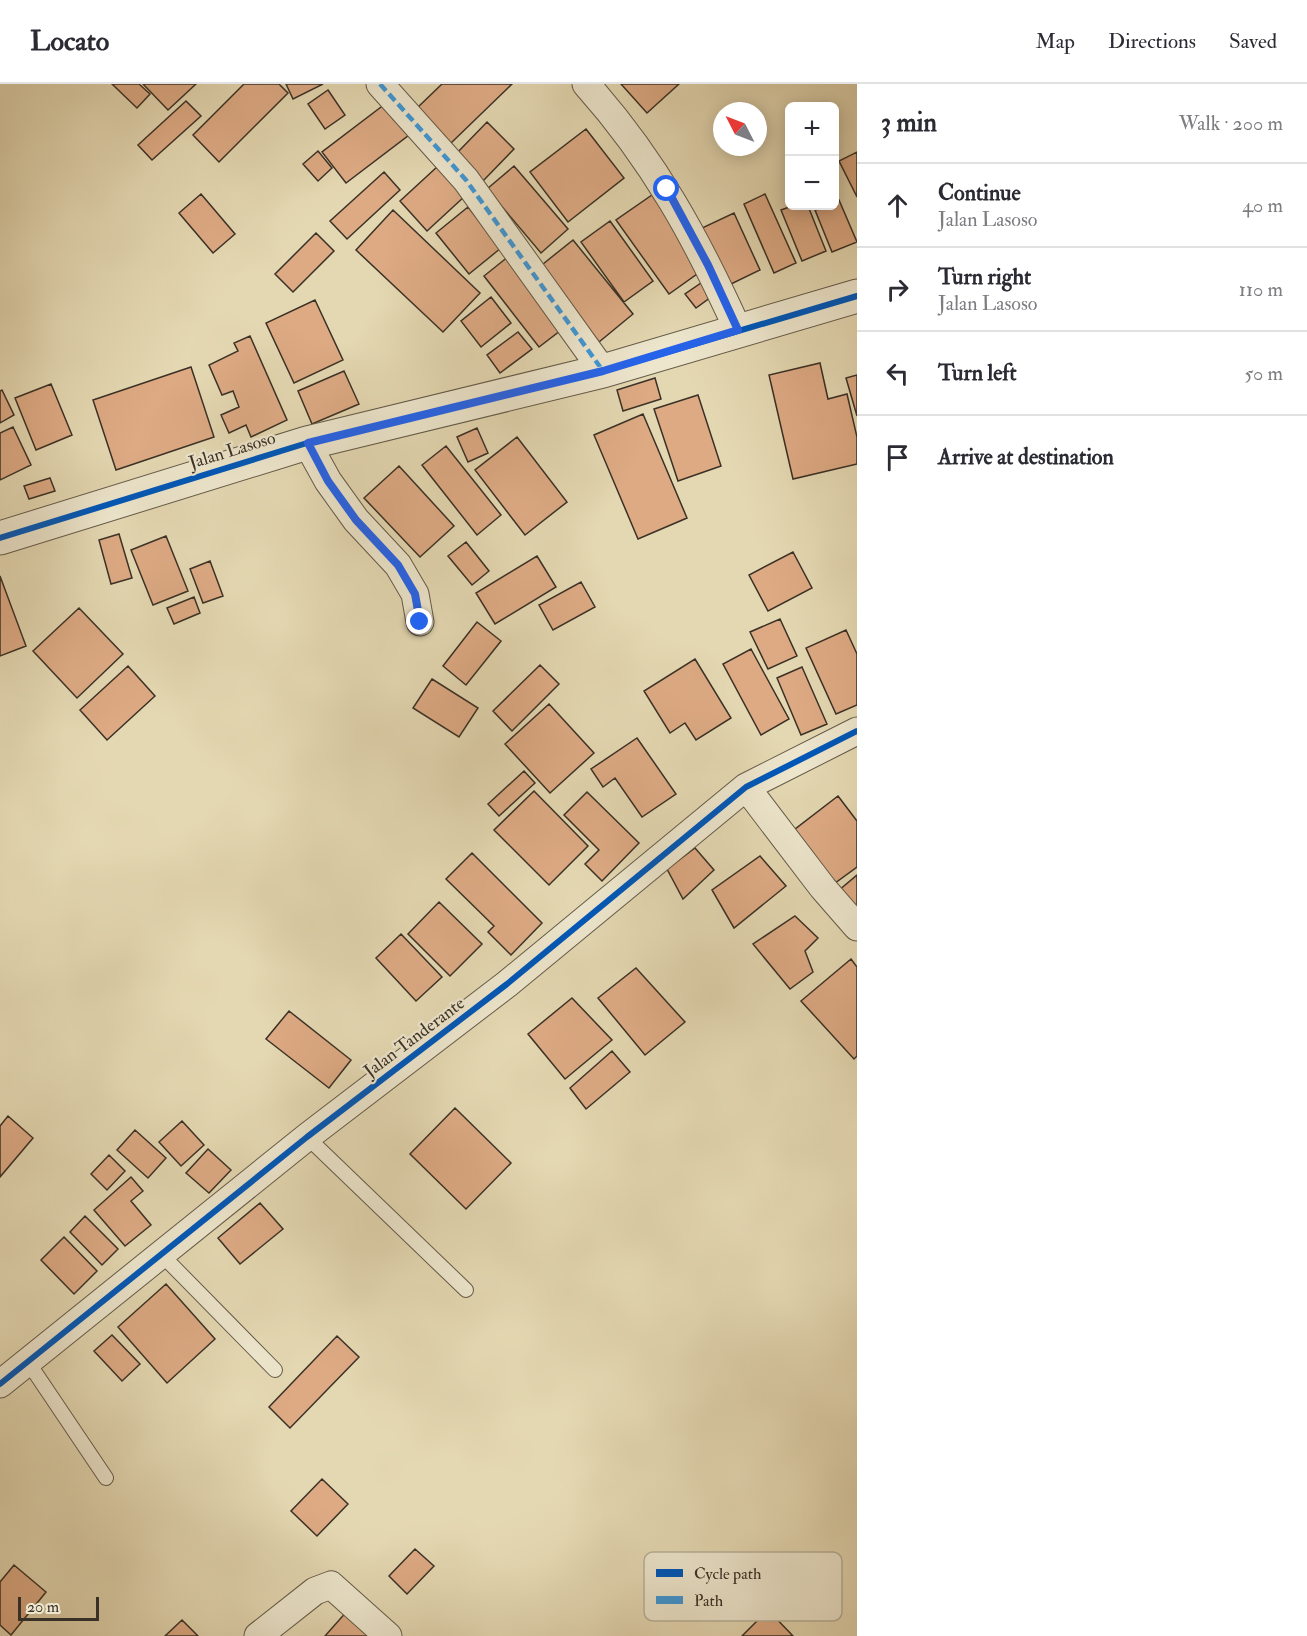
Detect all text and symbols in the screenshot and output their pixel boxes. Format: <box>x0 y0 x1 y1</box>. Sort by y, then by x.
text: Locato <box>30 24 109 59</box>
text: Map <box>1035 28 1075 55</box>
text: Directions <box>1108 28 1196 55</box>
text: Saved <box>1229 28 1277 55</box>
north arrow <box>713 102 767 156</box>
map controls <box>785 102 839 210</box>
button: + <box>785 102 839 156</box>
text: 3 min <box>881 107 937 139</box>
text: Walk · 200 m <box>1179 111 1283 136</box>
button: − <box>785 156 839 210</box>
route start <box>653 175 679 201</box>
text: Continue <box>938 179 1021 207</box>
icon: ahead <box>881 189 914 222</box>
text: 40 m <box>1242 193 1283 218</box>
text: Jalan Lasoso <box>938 207 1037 232</box>
text: Turn right <box>938 263 1031 291</box>
icon: right <box>881 273 914 306</box>
text: 110 m <box>1239 277 1283 302</box>
text: Jalan Lasoso <box>938 291 1037 316</box>
icon: left <box>881 357 914 390</box>
text: Turn left <box>938 359 1017 387</box>
text: 50 m <box>1244 361 1283 386</box>
street label: Jalan Lasoso <box>185 426 279 475</box>
icon: arrive <box>881 441 914 474</box>
text: Arrive at destination <box>938 443 1114 471</box>
route end <box>406 608 432 634</box>
street label: Jalan Tanderante <box>359 992 470 1083</box>
legend <box>644 1552 842 1621</box>
text: Cycle path <box>694 1564 762 1585</box>
text: Path <box>694 1591 724 1611</box>
scale bar <box>18 1594 99 1622</box>
text: 20 m <box>27 1597 59 1617</box>

